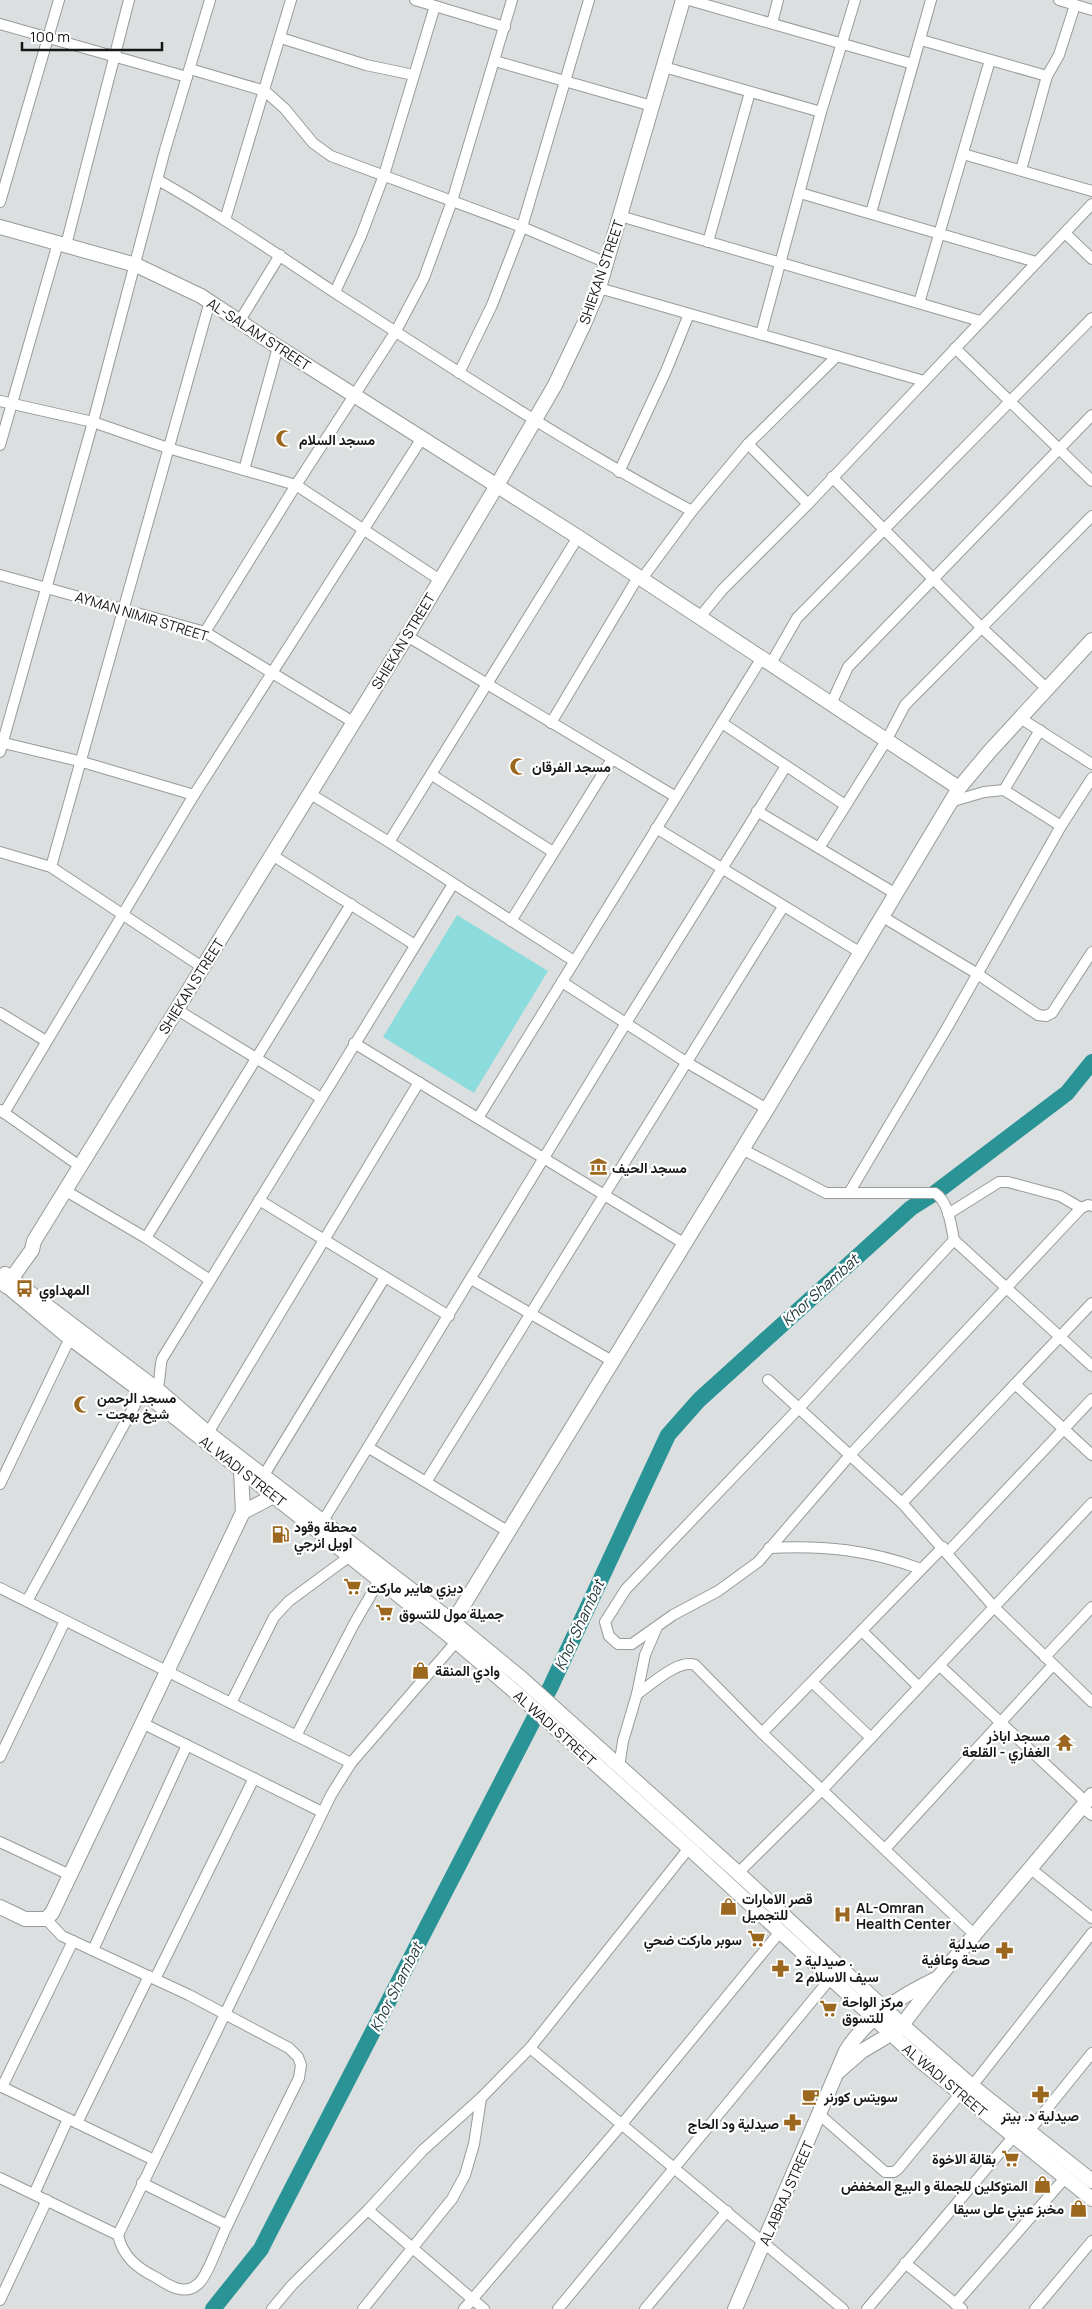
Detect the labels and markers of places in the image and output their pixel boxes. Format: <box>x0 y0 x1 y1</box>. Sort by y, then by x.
mosque icon: مسجد السلام <box>275 429 295 449</box>
place label: مسجد السلام <box>299 430 376 449</box>
mosque icon: مسجد الفرقان <box>508 756 528 776</box>
place label: مسجد الفرقان <box>532 757 611 776</box>
museum icon: مسجد الحيف <box>588 1157 608 1177</box>
place label: مسجد الحيف <box>612 1158 687 1177</box>
bus stop icon: المهداوي <box>15 1279 35 1299</box>
place label: المهداوي <box>39 1280 90 1302</box>
place label: مسجد الرحمن - شيخ بهجت <box>97 1388 177 1424</box>
mosque icon: مسجد الرحمن - شيخ بهجت <box>73 1395 93 1415</box>
place label: محطة وقود اويل انرجي <box>294 1517 358 1555</box>
fuel station icon: محطة وقود اويل انرجي <box>270 1524 290 1544</box>
supermarket icon: ديزي هايبر ماركت <box>343 1577 363 1597</box>
place label: ديزي هايبر ماركت <box>367 1578 464 1600</box>
supermarket icon: جميلة مول للتسوق <box>375 1603 395 1623</box>
place label: جميلة مول للتسوق <box>399 1604 505 1623</box>
shop icon: وادي المنقة <box>411 1660 431 1680</box>
place label: وادي المنقة <box>435 1661 500 1683</box>
place label: مسجد اباذر الغفاري - القلعة <box>962 1726 1050 1764</box>
temple icon: مسجد اباذر الغفاري - القلعة <box>1054 1733 1074 1753</box>
place label: قصر الامارات للتجميل <box>742 1889 813 1924</box>
shop icon: قصر الامارات للتجميل <box>718 1896 738 1916</box>
place label: AL-Omran Health Center <box>856 1898 951 1933</box>
hospital icon: AL-Omran Health Center <box>832 1905 852 1925</box>
supermarket icon: سوبر ماركت ضحي <box>746 1929 766 1949</box>
place label: سوبر ماركت ضحي <box>644 1930 742 1952</box>
place label: صيدلية صحة وعافية <box>922 1934 990 1969</box>
pharmacy icon: صيدلية صحة وعافية <box>994 1941 1014 1961</box>
place label: صيدلية د . سيف الاسلام 2 <box>795 1951 879 1986</box>
pharmacy icon: صيدلية د . سيف الاسلام 2 <box>771 1958 791 1978</box>
place label: مركز الواحة للتسوق <box>842 1992 904 2027</box>
supermarket icon: مركز الواحة للتسوق <box>818 1999 838 2019</box>
pharmacy icon: صيدلية د. بيتر <box>1030 2085 1050 2105</box>
cafe icon: سويتس كورنر <box>800 2086 820 2106</box>
place label: سويتس كورنر <box>823 2087 898 2106</box>
place label: صيدلية د. بيتر <box>1000 2106 1079 2125</box>
pharmacy icon: صيدلية ود الحاج <box>783 2113 803 2133</box>
place label: صيدلية ود الحاج <box>688 2114 779 2134</box>
supermarket icon: بقالة الاخوة <box>1000 2148 1020 2168</box>
place label: بقالة الاخوة <box>932 2149 996 2168</box>
shop icon: المتوكلين للجملة و البيع المخفض <box>1032 2175 1052 2195</box>
place label: المتوكلين للجملة و البيع المخفض <box>841 2176 1028 2196</box>
shop icon: مخبز عيني على سيقا <box>1068 2198 1088 2218</box>
place label: مخبز عيني على سيقا <box>953 2199 1064 2221</box>

